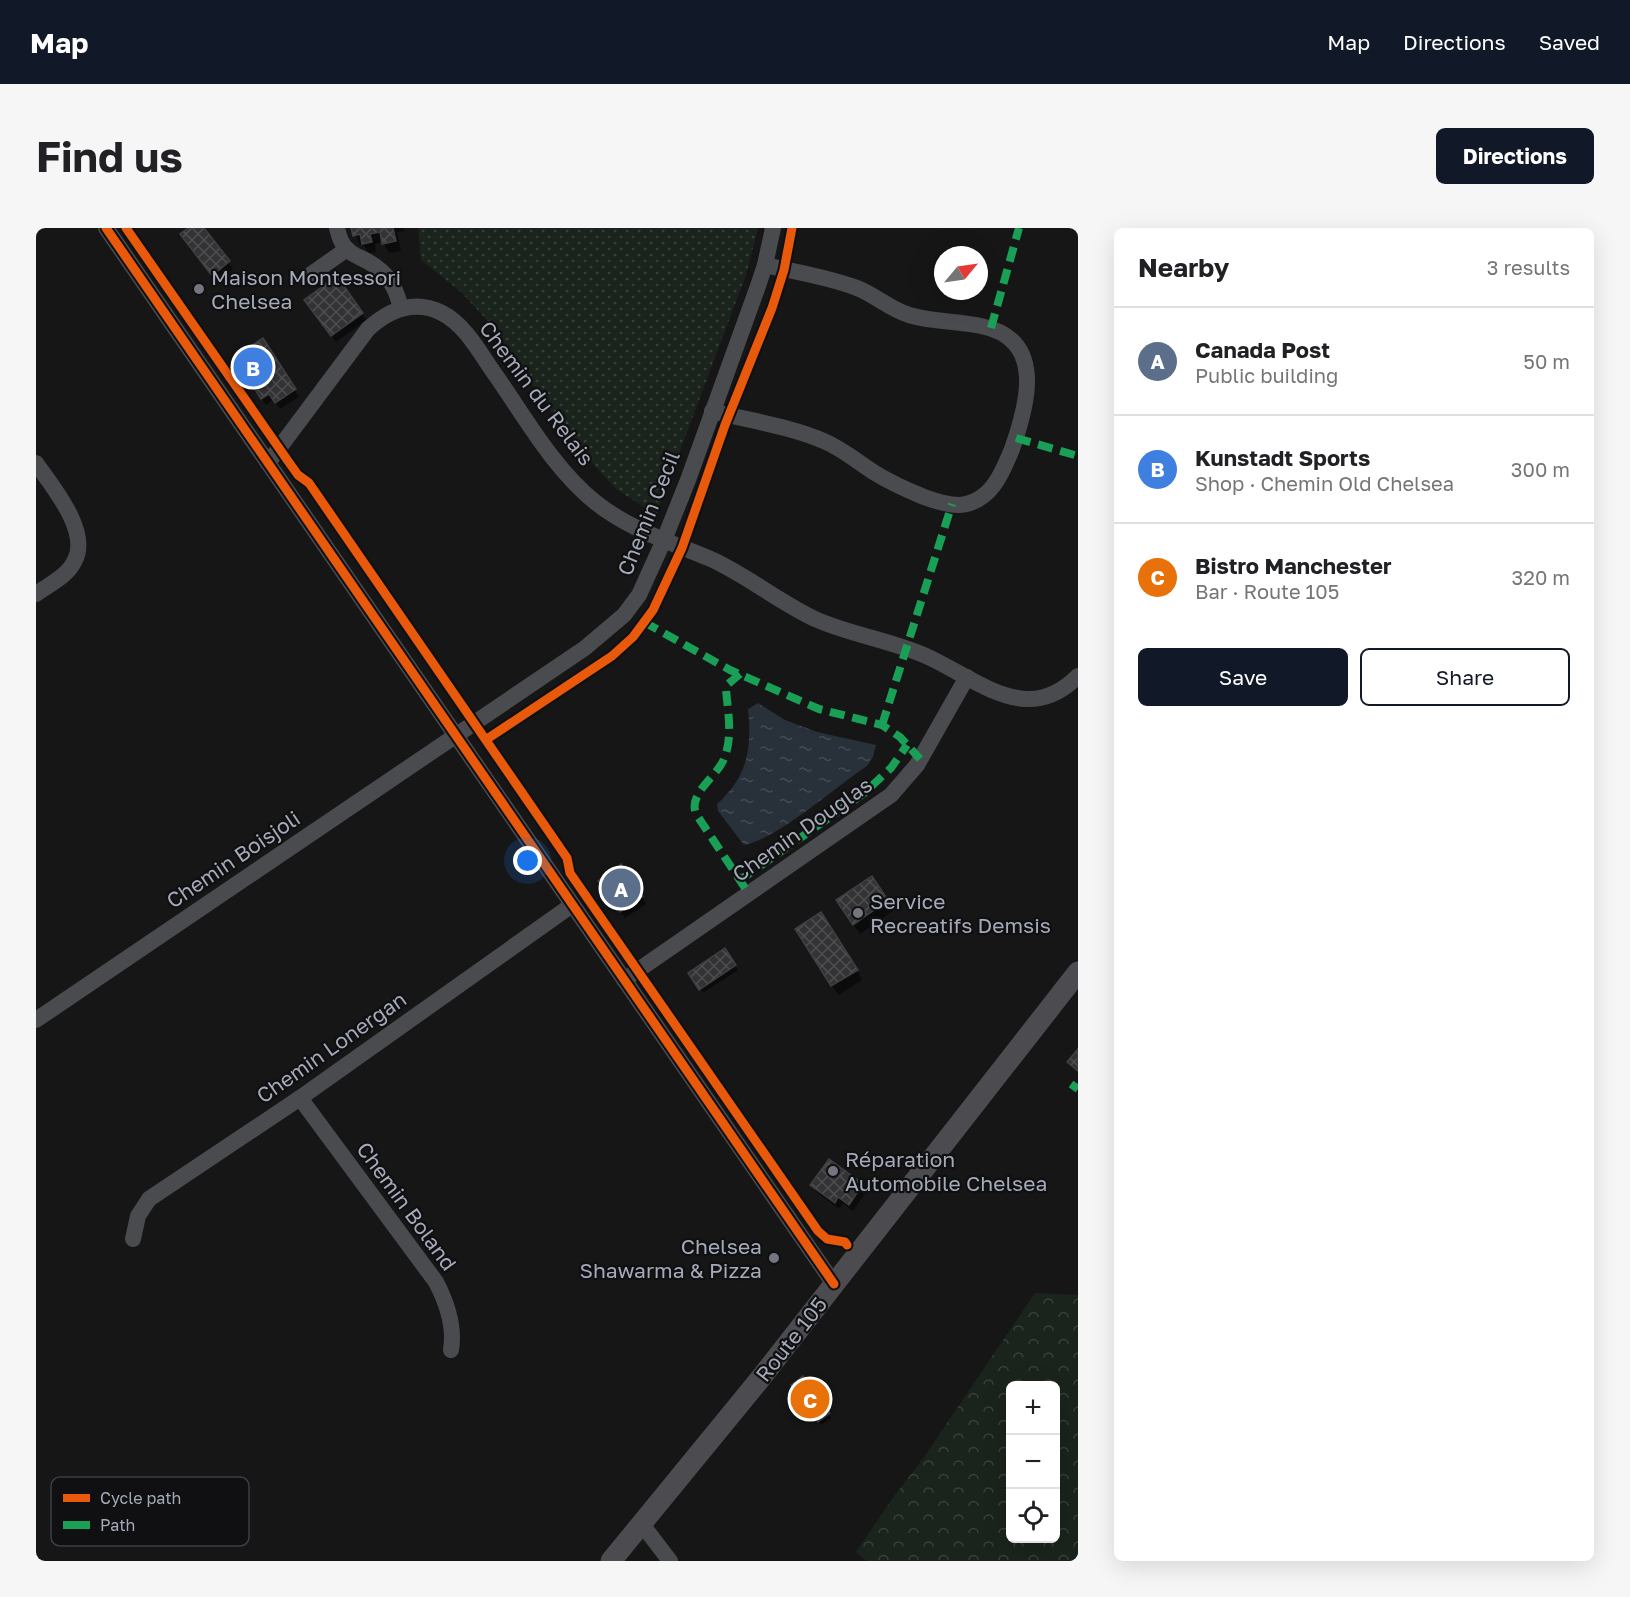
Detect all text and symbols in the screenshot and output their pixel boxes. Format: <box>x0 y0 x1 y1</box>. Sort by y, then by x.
text: Map <box>30 26 88 59</box>
text: Map <box>1327 29 1370 55</box>
text: Directions <box>1403 29 1506 55</box>
text: Saved <box>1539 29 1600 55</box>
button: Directions <box>1436 128 1594 184</box>
text: Find us <box>36 131 183 181</box>
north arrow <box>934 246 988 300</box>
text: Nearby <box>1138 252 1229 283</box>
text: 3 results <box>1487 255 1570 279</box>
place label: Maison Montessori Chelsea <box>211 264 401 314</box>
marker: Maison Montessori Chelsea <box>192 282 206 296</box>
street label: Chemin du Relais <box>474 316 600 470</box>
text: Canada Post <box>1195 336 1330 363</box>
pin: B <box>234 344 272 390</box>
text: A <box>1150 349 1165 373</box>
text: 50 m <box>1523 349 1570 373</box>
text: Public building <box>1195 363 1338 387</box>
text: Kunstadt Sports <box>1195 444 1370 471</box>
street label: Chemin Cecil <box>611 447 685 579</box>
text: B <box>1150 457 1165 481</box>
text: 300 m <box>1511 457 1570 481</box>
text: Shop · Chemin Old Chelsea <box>1195 471 1454 495</box>
text: Bistro Manchester <box>1195 552 1392 579</box>
text: C <box>1150 565 1165 589</box>
text: 320 m <box>1512 565 1570 589</box>
text: Bar · Route 105 <box>1195 579 1339 603</box>
button: Save <box>1138 648 1348 706</box>
button: Share <box>1360 648 1570 706</box>
street label: Chemin Douglas <box>727 771 877 887</box>
street label: Chemin Boisjoli <box>161 805 305 913</box>
your location <box>513 846 542 875</box>
pin: A <box>602 866 640 910</box>
place label: Service Recreatifs Demsis <box>870 888 1051 938</box>
marker: Service Recreatifs Demsis <box>851 906 865 920</box>
street label: Chemin Lonergan <box>251 986 411 1108</box>
street label: Chemin Boland <box>352 1137 462 1275</box>
place label: Réparation Automobile Chelsea <box>845 1146 1047 1196</box>
marker: Réparation Automobile Chelsea <box>826 1164 840 1178</box>
place label: Chelsea Shawarma & Pizza <box>579 1233 762 1283</box>
marker: Chelsea Shawarma & Pizza <box>767 1251 781 1265</box>
street label: Route 105 <box>750 1291 832 1387</box>
pin: C <box>790 1376 830 1422</box>
map controls <box>1006 1381 1060 1543</box>
button: + <box>1006 1381 1060 1435</box>
button: − <box>1006 1435 1060 1489</box>
legend <box>51 1477 249 1546</box>
text: Cycle path <box>100 1488 181 1508</box>
button: locate <box>1006 1489 1060 1543</box>
text: Path <box>100 1515 135 1535</box>

